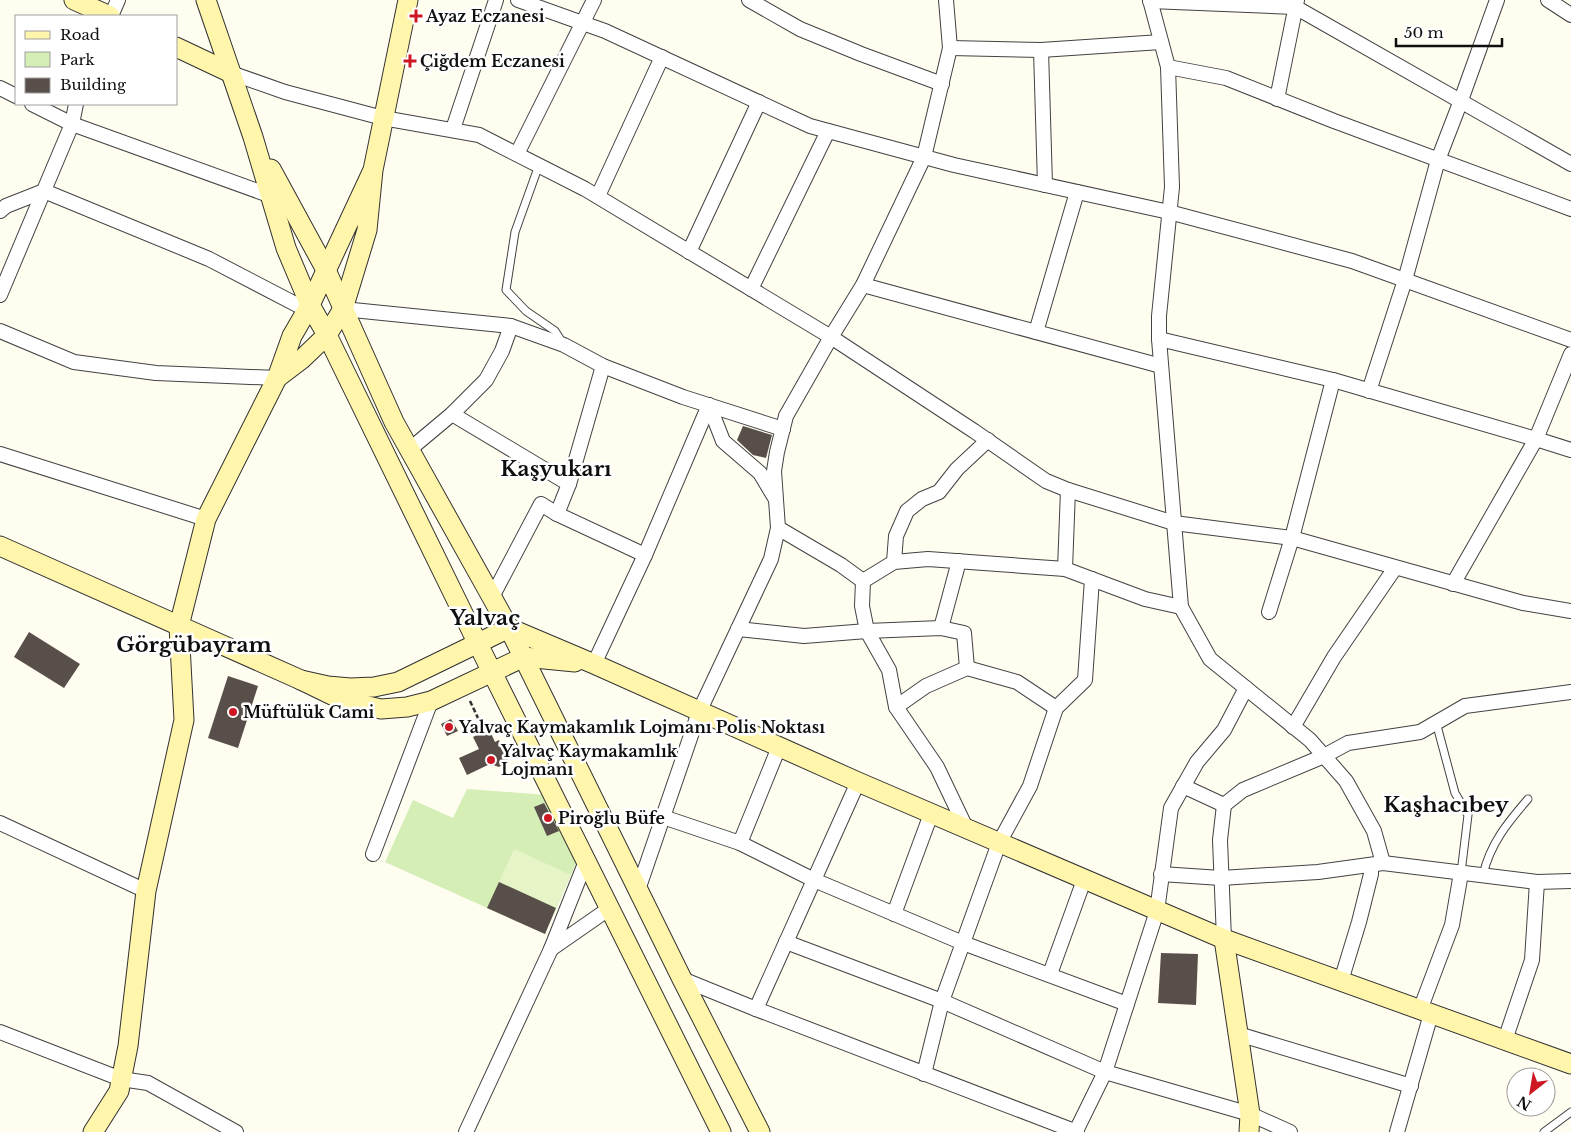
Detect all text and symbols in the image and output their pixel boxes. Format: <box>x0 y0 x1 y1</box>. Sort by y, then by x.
place label: Ayaz Eczanesi <box>425 6 545 26</box>
marker: Ayaz Eczanesi <box>410 10 422 22</box>
legend <box>15 15 178 105</box>
scale bar <box>1396 15 1502 47</box>
text: 50 m <box>1404 23 1444 42</box>
text: Road <box>60 25 100 44</box>
text: Park <box>60 50 96 69</box>
place label: Çiğdem Eczanesi <box>420 51 565 71</box>
marker: Çiğdem Eczanesi <box>404 55 416 67</box>
text: Building <box>60 75 127 94</box>
district label: Kaşyukarı <box>500 456 612 482</box>
district label: Yalvaç <box>449 605 520 631</box>
district label: Görgübayram <box>116 632 272 658</box>
place label: Müftülük Cami <box>243 702 375 722</box>
marker: Müftülük Cami <box>227 706 239 718</box>
place label: Yalvaç Kaymakamlık Lojmanı Polis Noktası <box>458 717 825 737</box>
marker: Yalvaç Kaymakamlık Lojmanı Polis Noktası <box>443 721 455 733</box>
place label: Yalvaç Kaymakamlık Lojmanı <box>500 741 678 779</box>
marker: Yalvaç Kaymakamlık Lojmanı <box>485 754 497 766</box>
district label: Kaşhacıbey <box>1383 792 1509 818</box>
place label: Piroğlu Büfe <box>558 808 665 828</box>
marker: Piroğlu Büfe <box>542 812 554 824</box>
north arrow <box>1506 1067 1556 1117</box>
text: N <box>1514 1092 1535 1114</box>

